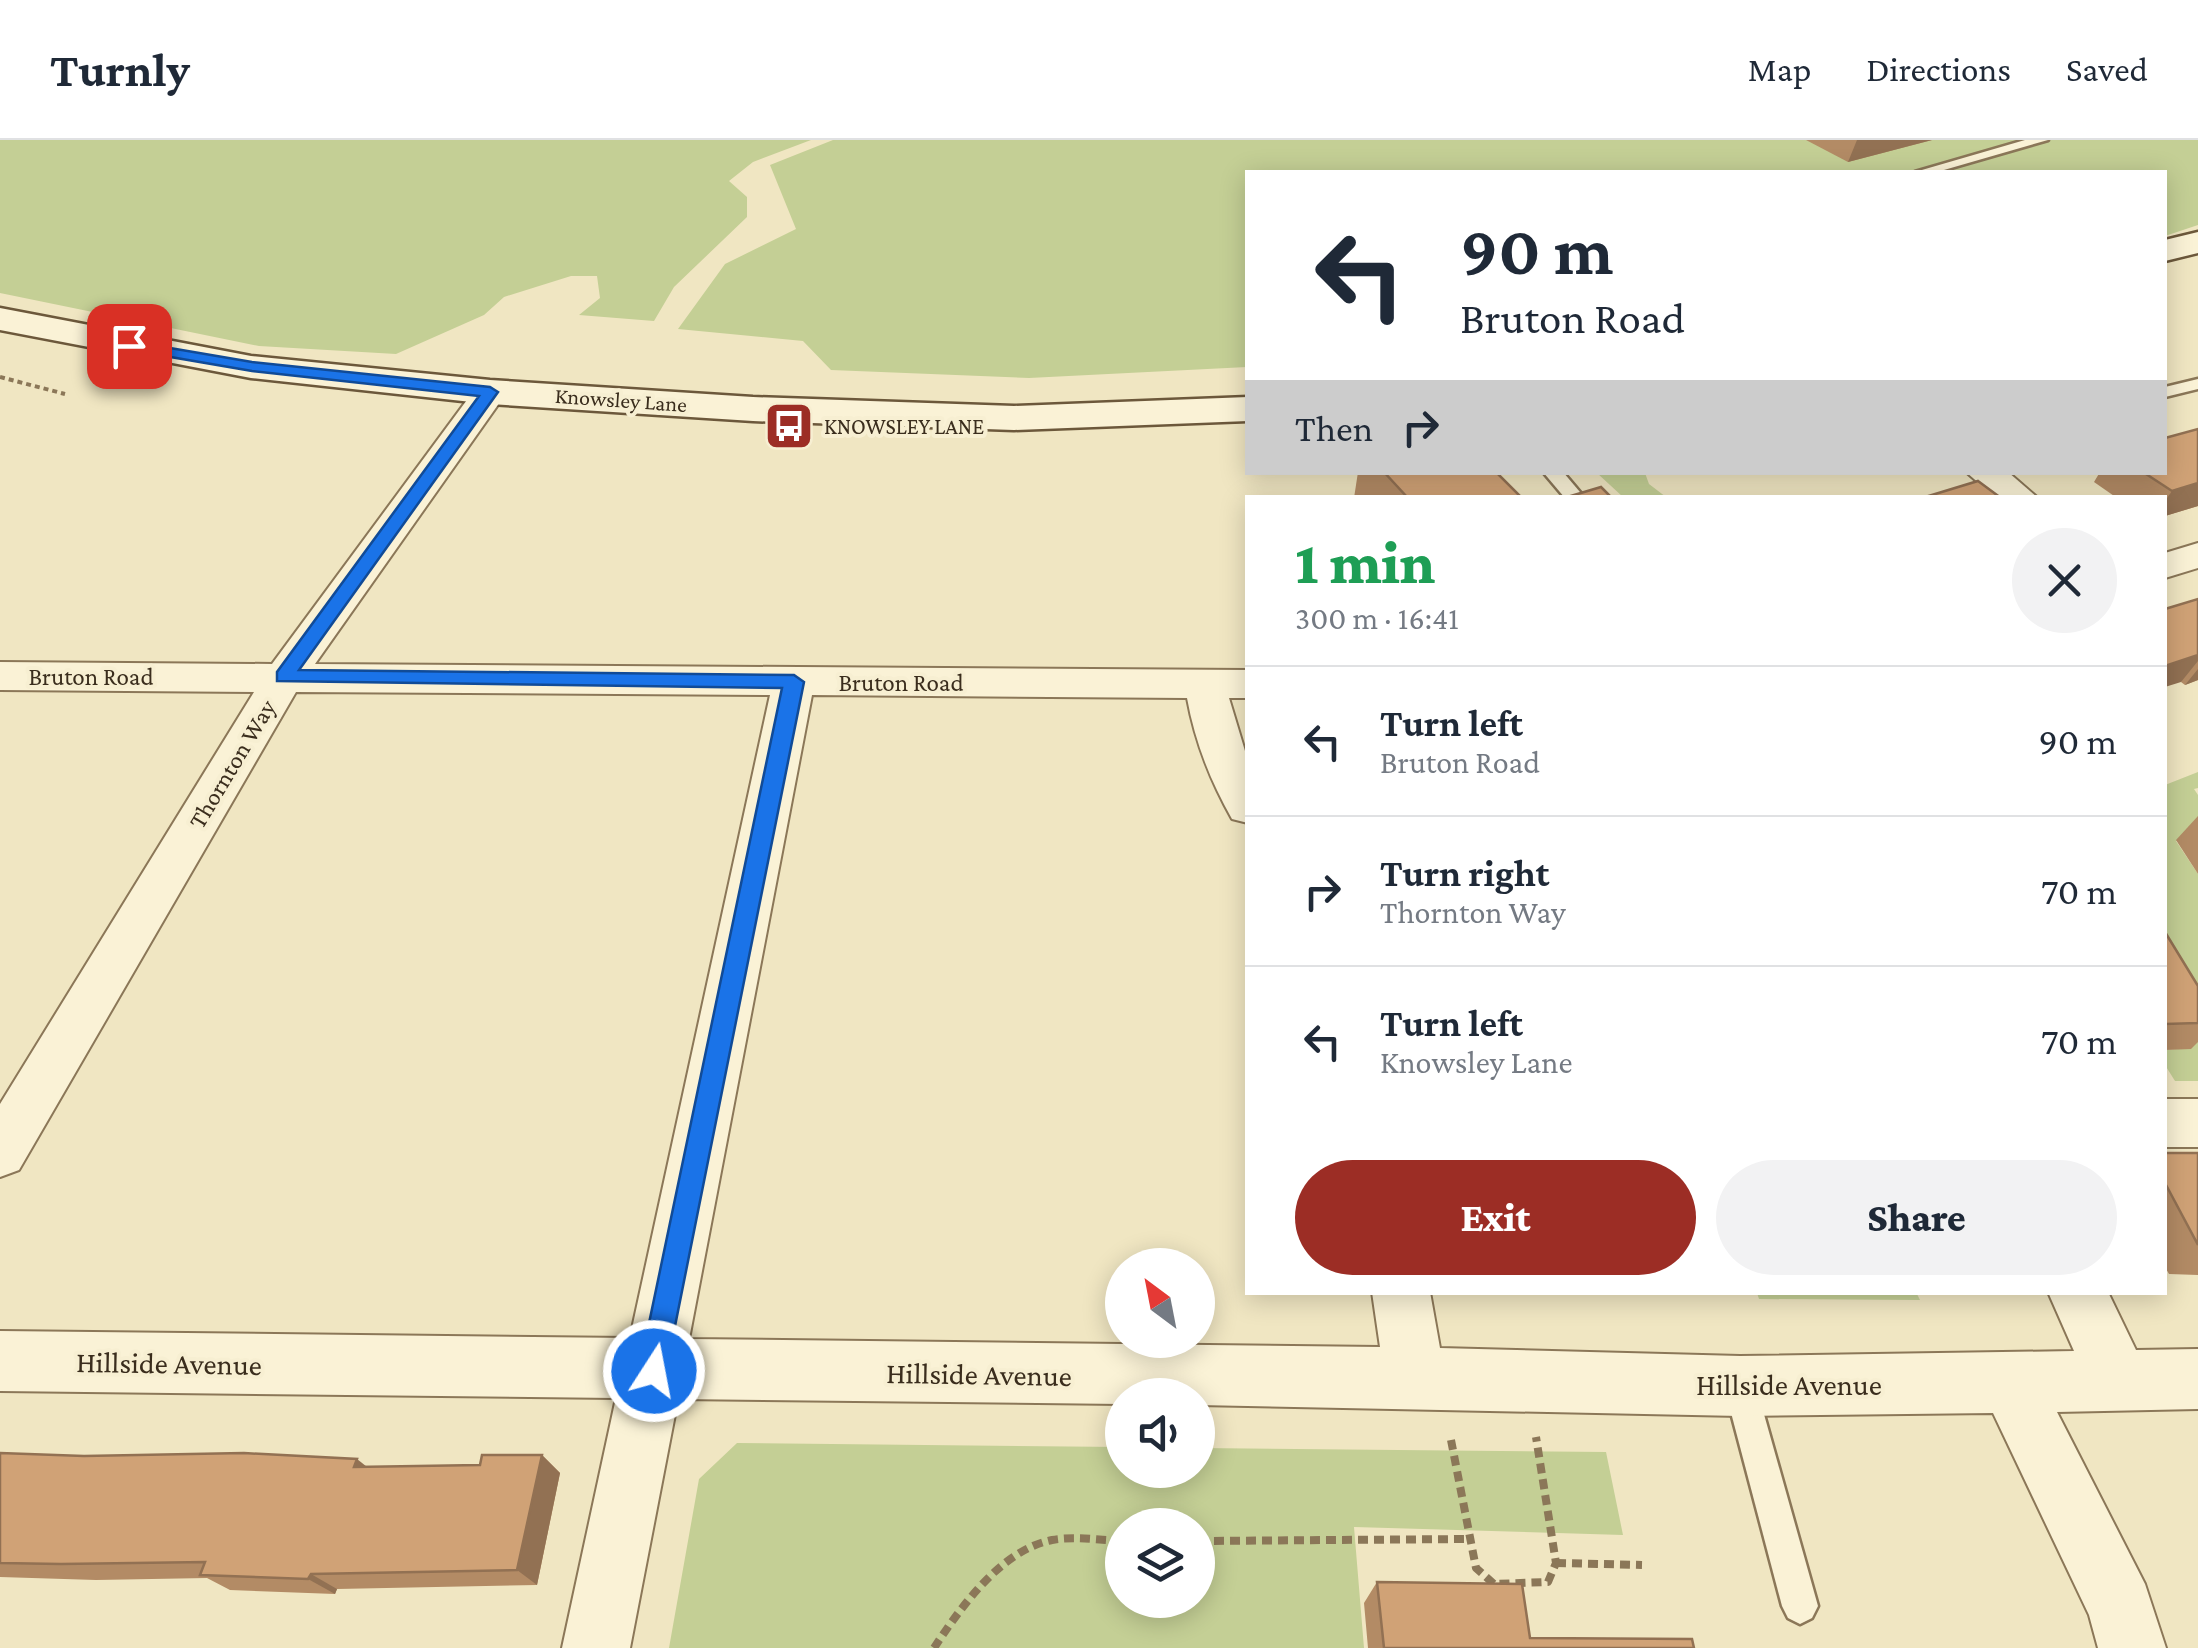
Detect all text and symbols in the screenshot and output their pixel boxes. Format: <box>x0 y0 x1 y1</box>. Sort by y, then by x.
text: Turnly <box>50 43 190 96</box>
text: Map <box>1748 50 1811 89</box>
text: Directions <box>1866 50 2011 89</box>
text: Saved <box>2066 50 2148 89</box>
icon: left <box>1295 210 1425 340</box>
text: 90 m <box>1460 211 1613 289</box>
text: Bruton Road <box>1460 293 1685 343</box>
pin <box>87 304 172 389</box>
icon: arrive <box>102 319 157 374</box>
street label: Knowsley Lane <box>554 383 688 417</box>
bus stop icon: KNOWSLEY LANE <box>763 400 815 452</box>
icon: right <box>1393 400 1448 455</box>
text: Then <box>1295 407 1373 449</box>
place label: KNOWSLEY LANE <box>824 414 984 439</box>
button: close <box>2012 528 2117 633</box>
text: 1 min <box>1295 529 1435 596</box>
text: 300 m · 16:41 <box>1295 600 1459 636</box>
street label: Bruton Road <box>28 663 154 690</box>
street label: Bruton Road <box>838 669 964 696</box>
street label: Thornton Way <box>183 694 282 834</box>
text: Turn left <box>1380 702 1523 744</box>
icon: left <box>1295 714 1350 769</box>
text: 90 m <box>2039 720 2117 762</box>
text: Bruton Road <box>1380 744 1540 780</box>
text: Turn right <box>1380 852 1549 894</box>
icon: right <box>1295 864 1350 919</box>
text: 70 m <box>2041 870 2117 912</box>
text: Thornton Way <box>1380 894 1566 930</box>
text: Turn left <box>1380 1002 1523 1044</box>
icon: left <box>1295 1014 1350 1069</box>
text: 70 m <box>2041 1020 2117 1062</box>
text: Knowsley Lane <box>1380 1044 1572 1080</box>
button: Exit <box>1295 1160 1696 1275</box>
button: Share <box>1716 1160 2117 1275</box>
north arrow <box>1105 1248 1215 1358</box>
map controls <box>1105 1248 1215 1618</box>
position arrow <box>602 1319 706 1423</box>
street label: Hillside Avenue <box>76 1345 262 1381</box>
street label: Hillside Avenue <box>886 1356 1072 1392</box>
street label: Hillside Avenue <box>1696 1368 1882 1401</box>
button: sound <box>1105 1378 1215 1488</box>
button: layers <box>1105 1508 1215 1618</box>

